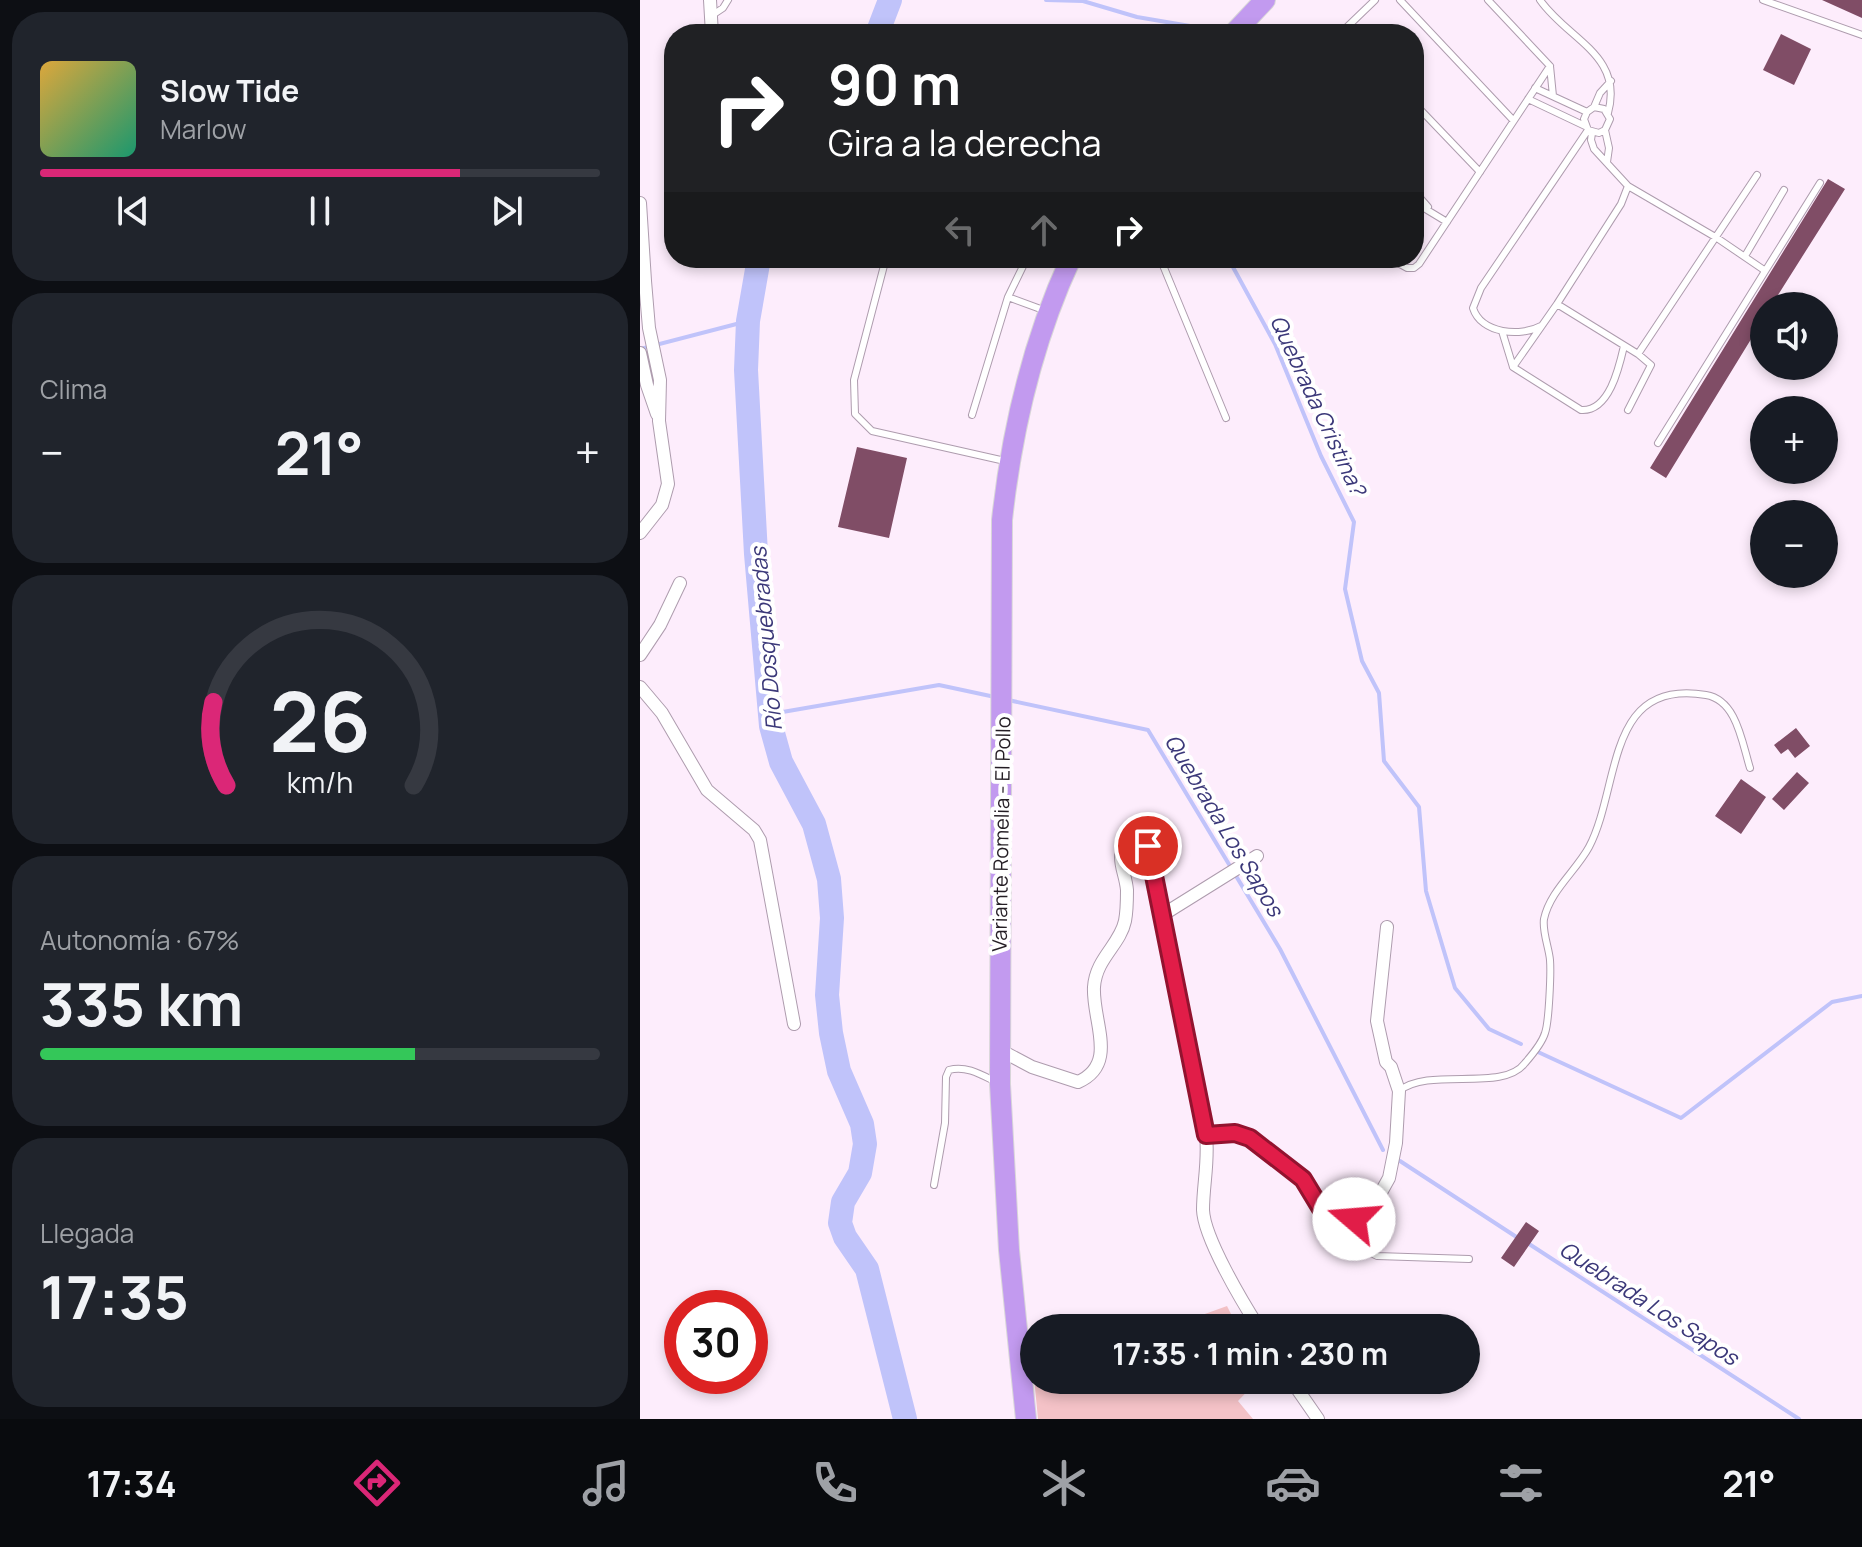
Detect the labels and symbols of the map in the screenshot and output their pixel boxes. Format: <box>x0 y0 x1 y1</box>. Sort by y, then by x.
water label: Quebrada Cristina? <box>1263 310 1374 502</box>
water label: Río Dosquebradas <box>743 545 789 732</box>
street label: Variante Romelia - El Pollo <box>985 716 1017 952</box>
water label: Quebrada Los Sapos <box>1158 728 1291 923</box>
pin <box>1114 812 1182 880</box>
position arrow <box>1312 1177 1396 1261</box>
water label: Quebrada Los Sapos <box>1554 1234 1745 1373</box>
speed limit sign: 30 <box>664 1290 768 1394</box>

